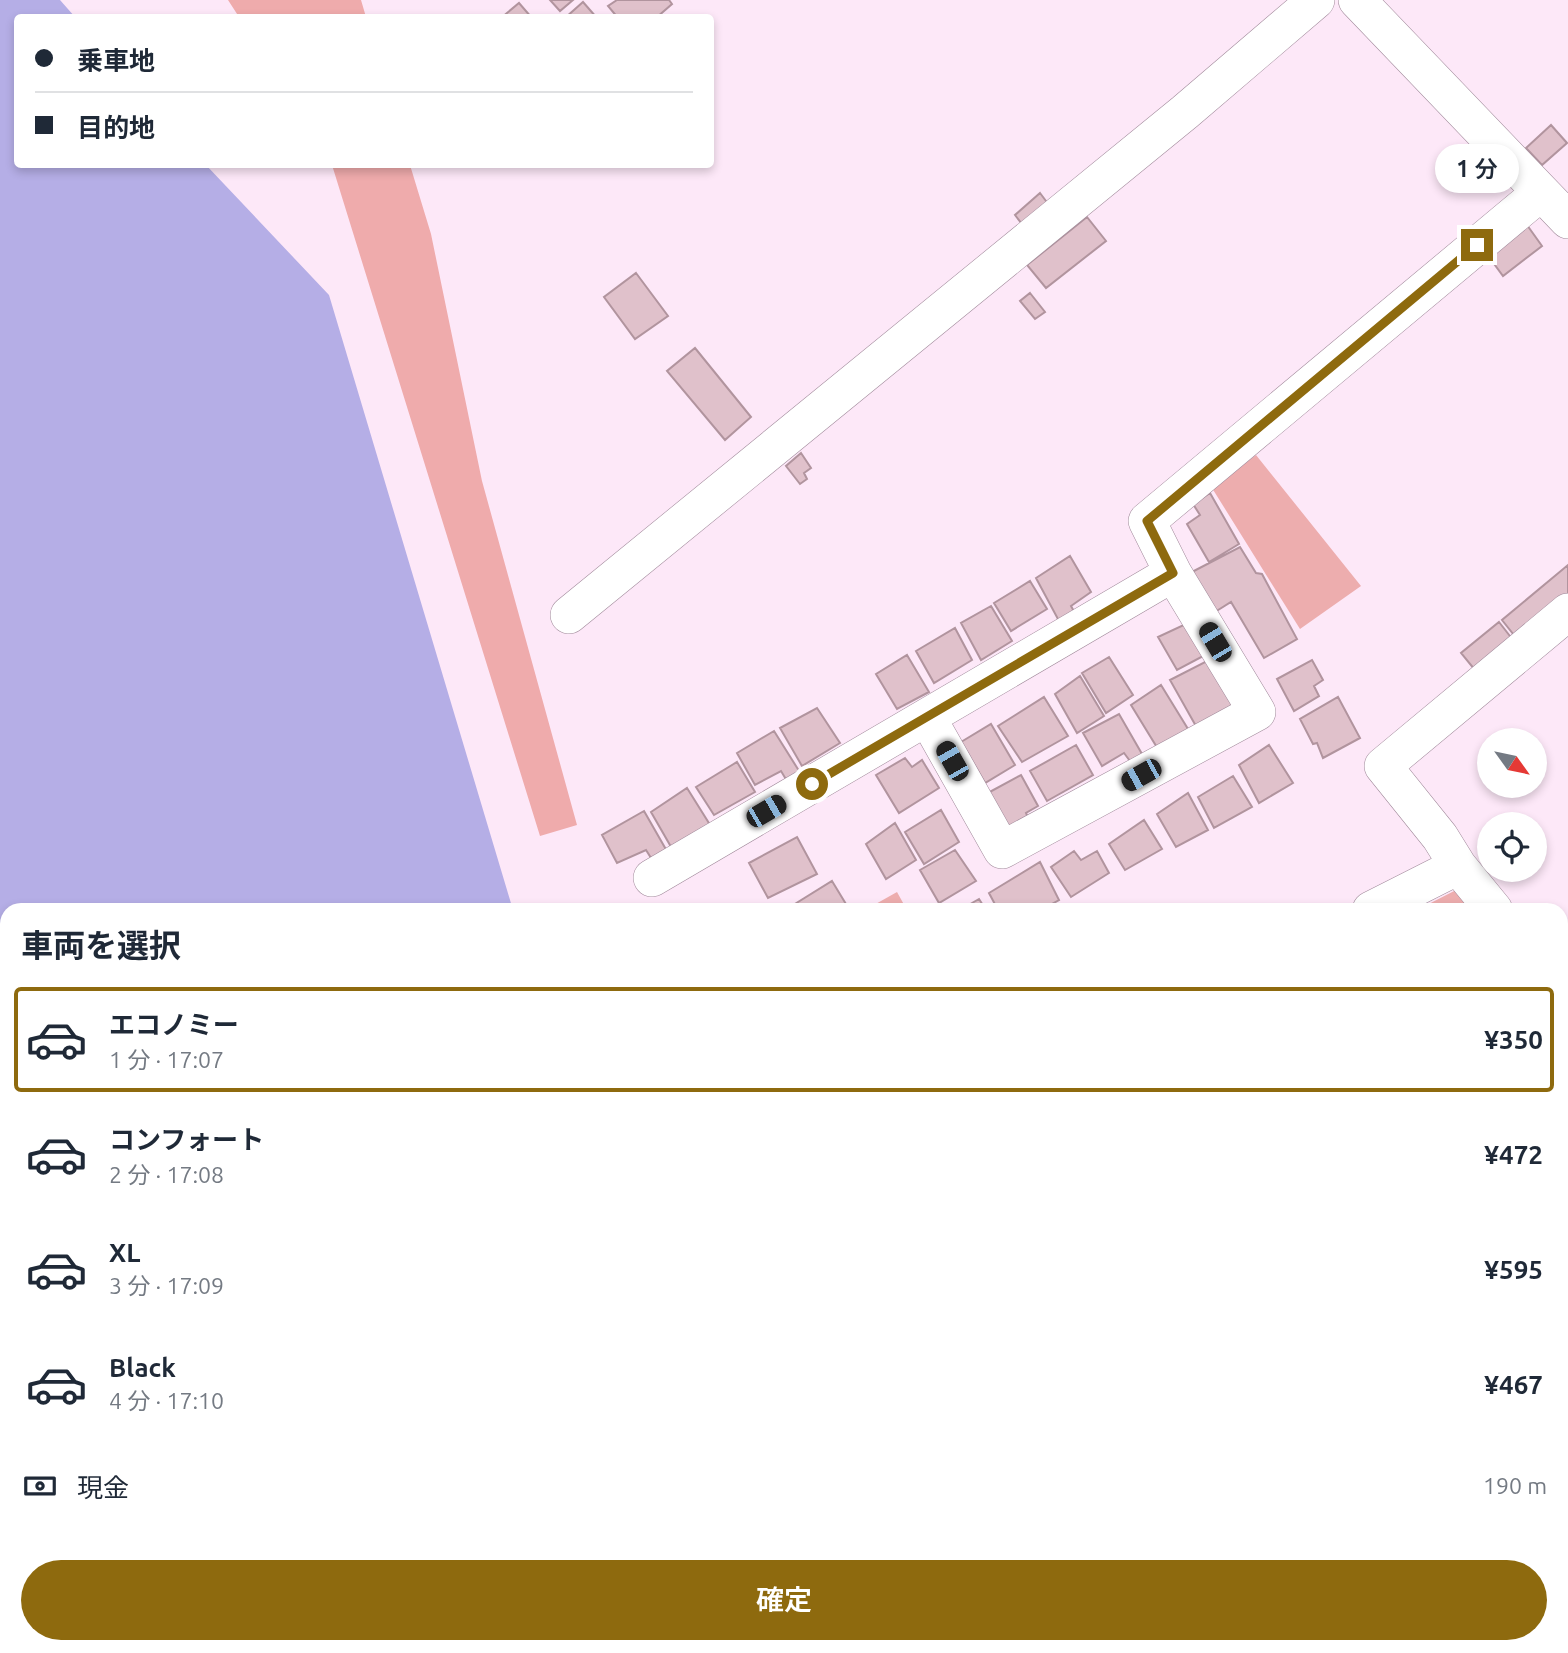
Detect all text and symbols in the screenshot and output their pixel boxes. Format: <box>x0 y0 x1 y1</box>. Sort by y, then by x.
text: 乗車地 <box>77 46 155 75</box>
text: 目的地 <box>77 113 155 142</box>
callout: 1 分 <box>1435 144 1519 192</box>
text: 1 分 <box>1456 156 1498 181</box>
route end <box>1461 229 1493 261</box>
car <box>1196 619 1235 665</box>
north arrow <box>1477 728 1547 798</box>
map controls <box>1477 728 1547 882</box>
car <box>933 738 972 784</box>
car <box>1118 756 1165 794</box>
route start <box>796 768 828 800</box>
car <box>743 791 790 831</box>
button: locate <box>1477 812 1547 882</box>
text: 車両を選択 <box>21 927 181 963</box>
icon: car <box>25 1008 88 1071</box>
text: エコノミー <box>109 1010 239 1039</box>
text: ¥350 <box>1484 1025 1543 1054</box>
text: 1 分 · 17:07 <box>109 1047 224 1072</box>
icon: car <box>25 1123 88 1186</box>
text: コンフォート <box>109 1125 264 1154</box>
text: ¥472 <box>1484 1140 1543 1169</box>
text: 2 分 · 17:08 <box>109 1162 224 1187</box>
icon: car <box>25 1238 88 1301</box>
text: XL <box>109 1238 140 1267</box>
text: ¥595 <box>1484 1255 1543 1284</box>
text: 3 分 · 17:09 <box>109 1273 224 1298</box>
icon: car <box>25 1353 88 1416</box>
text: Black <box>109 1353 176 1382</box>
text: ¥467 <box>1484 1370 1543 1399</box>
text: 4 分 · 17:10 <box>109 1388 224 1413</box>
icon: cash <box>21 1467 59 1505</box>
text: 現金 <box>77 1473 129 1502</box>
text: 190 m <box>1483 1473 1547 1498</box>
button: 確定 <box>21 1560 1547 1640</box>

